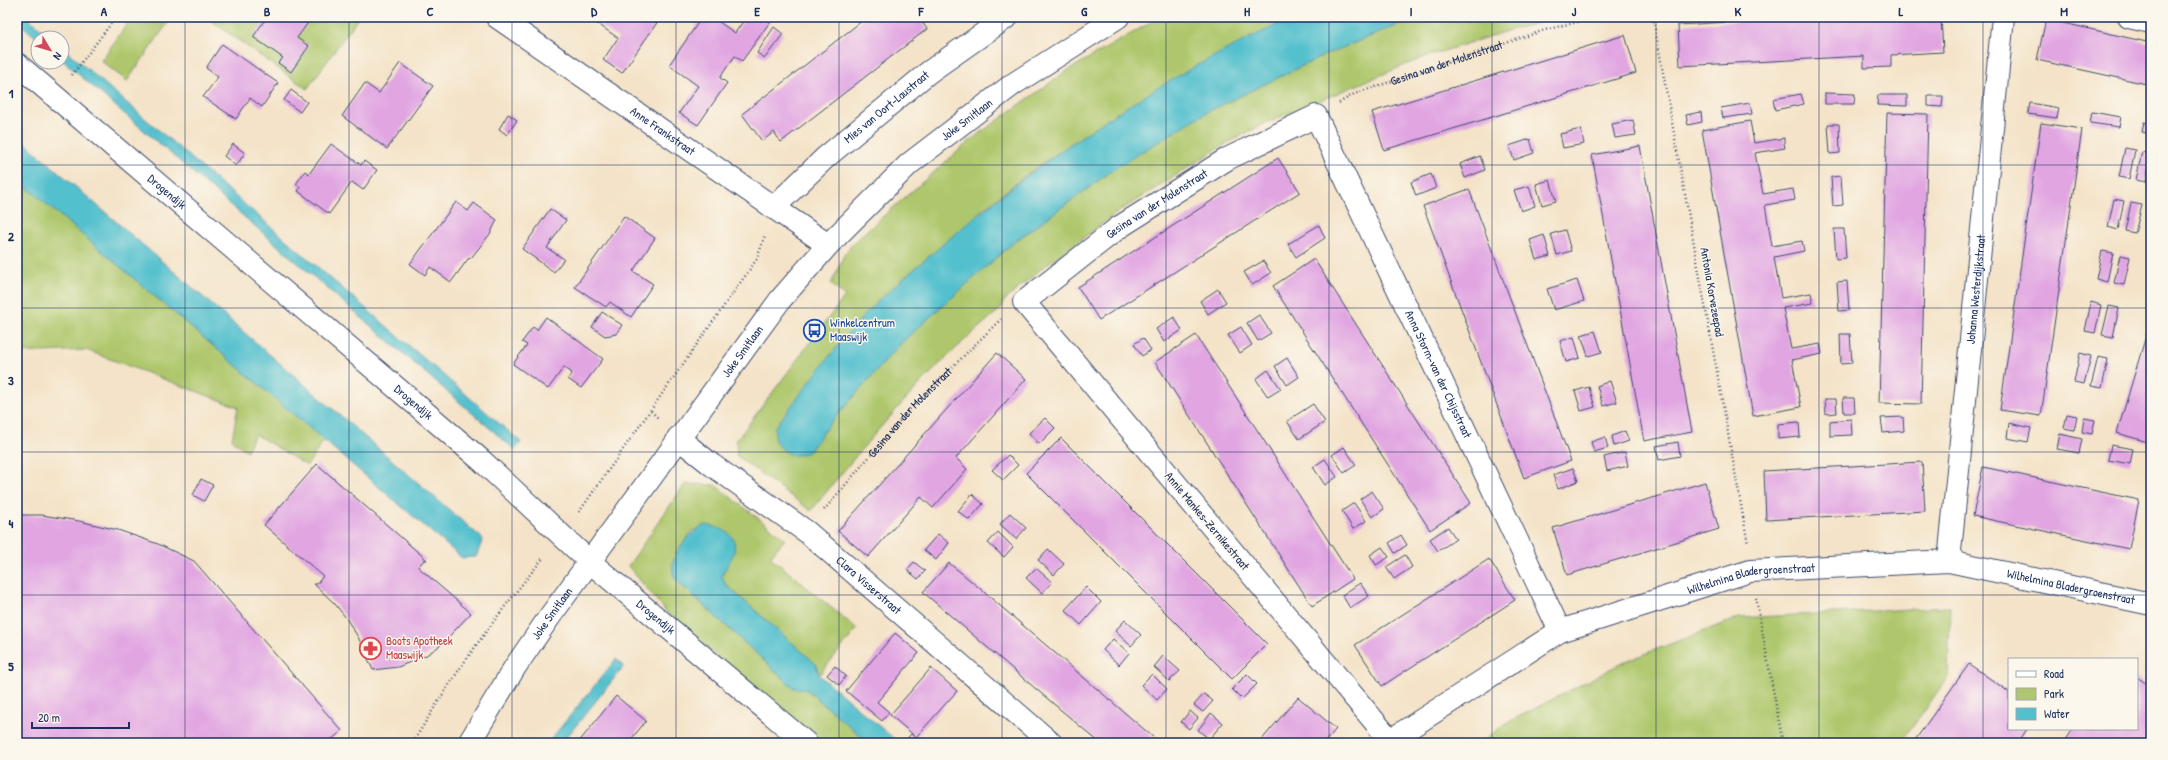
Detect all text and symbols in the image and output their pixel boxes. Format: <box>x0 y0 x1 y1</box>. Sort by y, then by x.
text: A <box>101 2 108 20</box>
text: B <box>264 2 271 20</box>
text: C <box>426 2 434 20</box>
text: D <box>591 2 598 20</box>
text: E <box>754 2 760 20</box>
text: F <box>918 2 925 20</box>
text: G <box>1081 2 1088 20</box>
text: H <box>1244 2 1250 20</box>
text: I <box>1409 2 1413 20</box>
text: J <box>1572 2 1577 20</box>
text: K <box>1735 2 1742 20</box>
text: L <box>1899 2 1904 20</box>
text: M <box>2060 2 2068 20</box>
north arrow <box>30 30 70 70</box>
street label: Gesina van der Molenstraat <box>1388 36 1506 89</box>
text: N <box>50 50 65 63</box>
street label: Mies van Oort-Laustraat <box>840 66 933 147</box>
text: 1 <box>9 84 14 102</box>
street label: Joke Smitlaan <box>937 94 996 144</box>
street label: Anne Frankstraat <box>627 102 699 160</box>
street label: Gesina van der Molenstraat <box>1102 164 1211 243</box>
street label: Drogendijk <box>144 170 190 213</box>
text: 2 <box>8 227 15 245</box>
street label: Johanna Westerdijkstraat <box>1962 233 1989 345</box>
street label: Antonia Korvezeepad <box>1696 246 1729 338</box>
street label: Anna Storm-van der Chijsstraat <box>1401 307 1477 442</box>
place label: Winkelcentrum Maaswijk <box>830 314 895 345</box>
bus stop icon: Winkelcentrum Maaswijk <box>801 317 827 343</box>
street label: Joke Smitlaan <box>718 322 767 381</box>
street label: Gesina van der Molenstraat <box>863 362 956 461</box>
text: 3 <box>8 371 14 389</box>
street label: Drogendijk <box>391 380 437 423</box>
street label: Annie Mankes-Zernikestraat <box>1161 468 1254 574</box>
text: 4 <box>9 514 14 532</box>
street label: Clara Visserstraat <box>832 552 906 619</box>
street label: Wilhelmina Bladergroenstraat <box>1685 559 1816 598</box>
street label: Wilhelmina Bladergroenstraat <box>2005 565 2137 608</box>
street label: Joke Smitlaan <box>527 584 576 643</box>
street label: Drogendijk <box>633 595 679 638</box>
place label: Boots Apotheek Maaswijk <box>386 632 453 663</box>
pharmacy icon: Boots Apotheek Maaswijk <box>357 635 383 661</box>
text: 5 <box>8 657 14 675</box>
legend <box>2008 658 2138 730</box>
text: Road <box>2044 665 2064 682</box>
text: Park <box>2044 685 2064 702</box>
scale bar <box>32 704 129 730</box>
text: Water <box>2044 705 2070 722</box>
text: 20 m <box>38 709 60 726</box>

